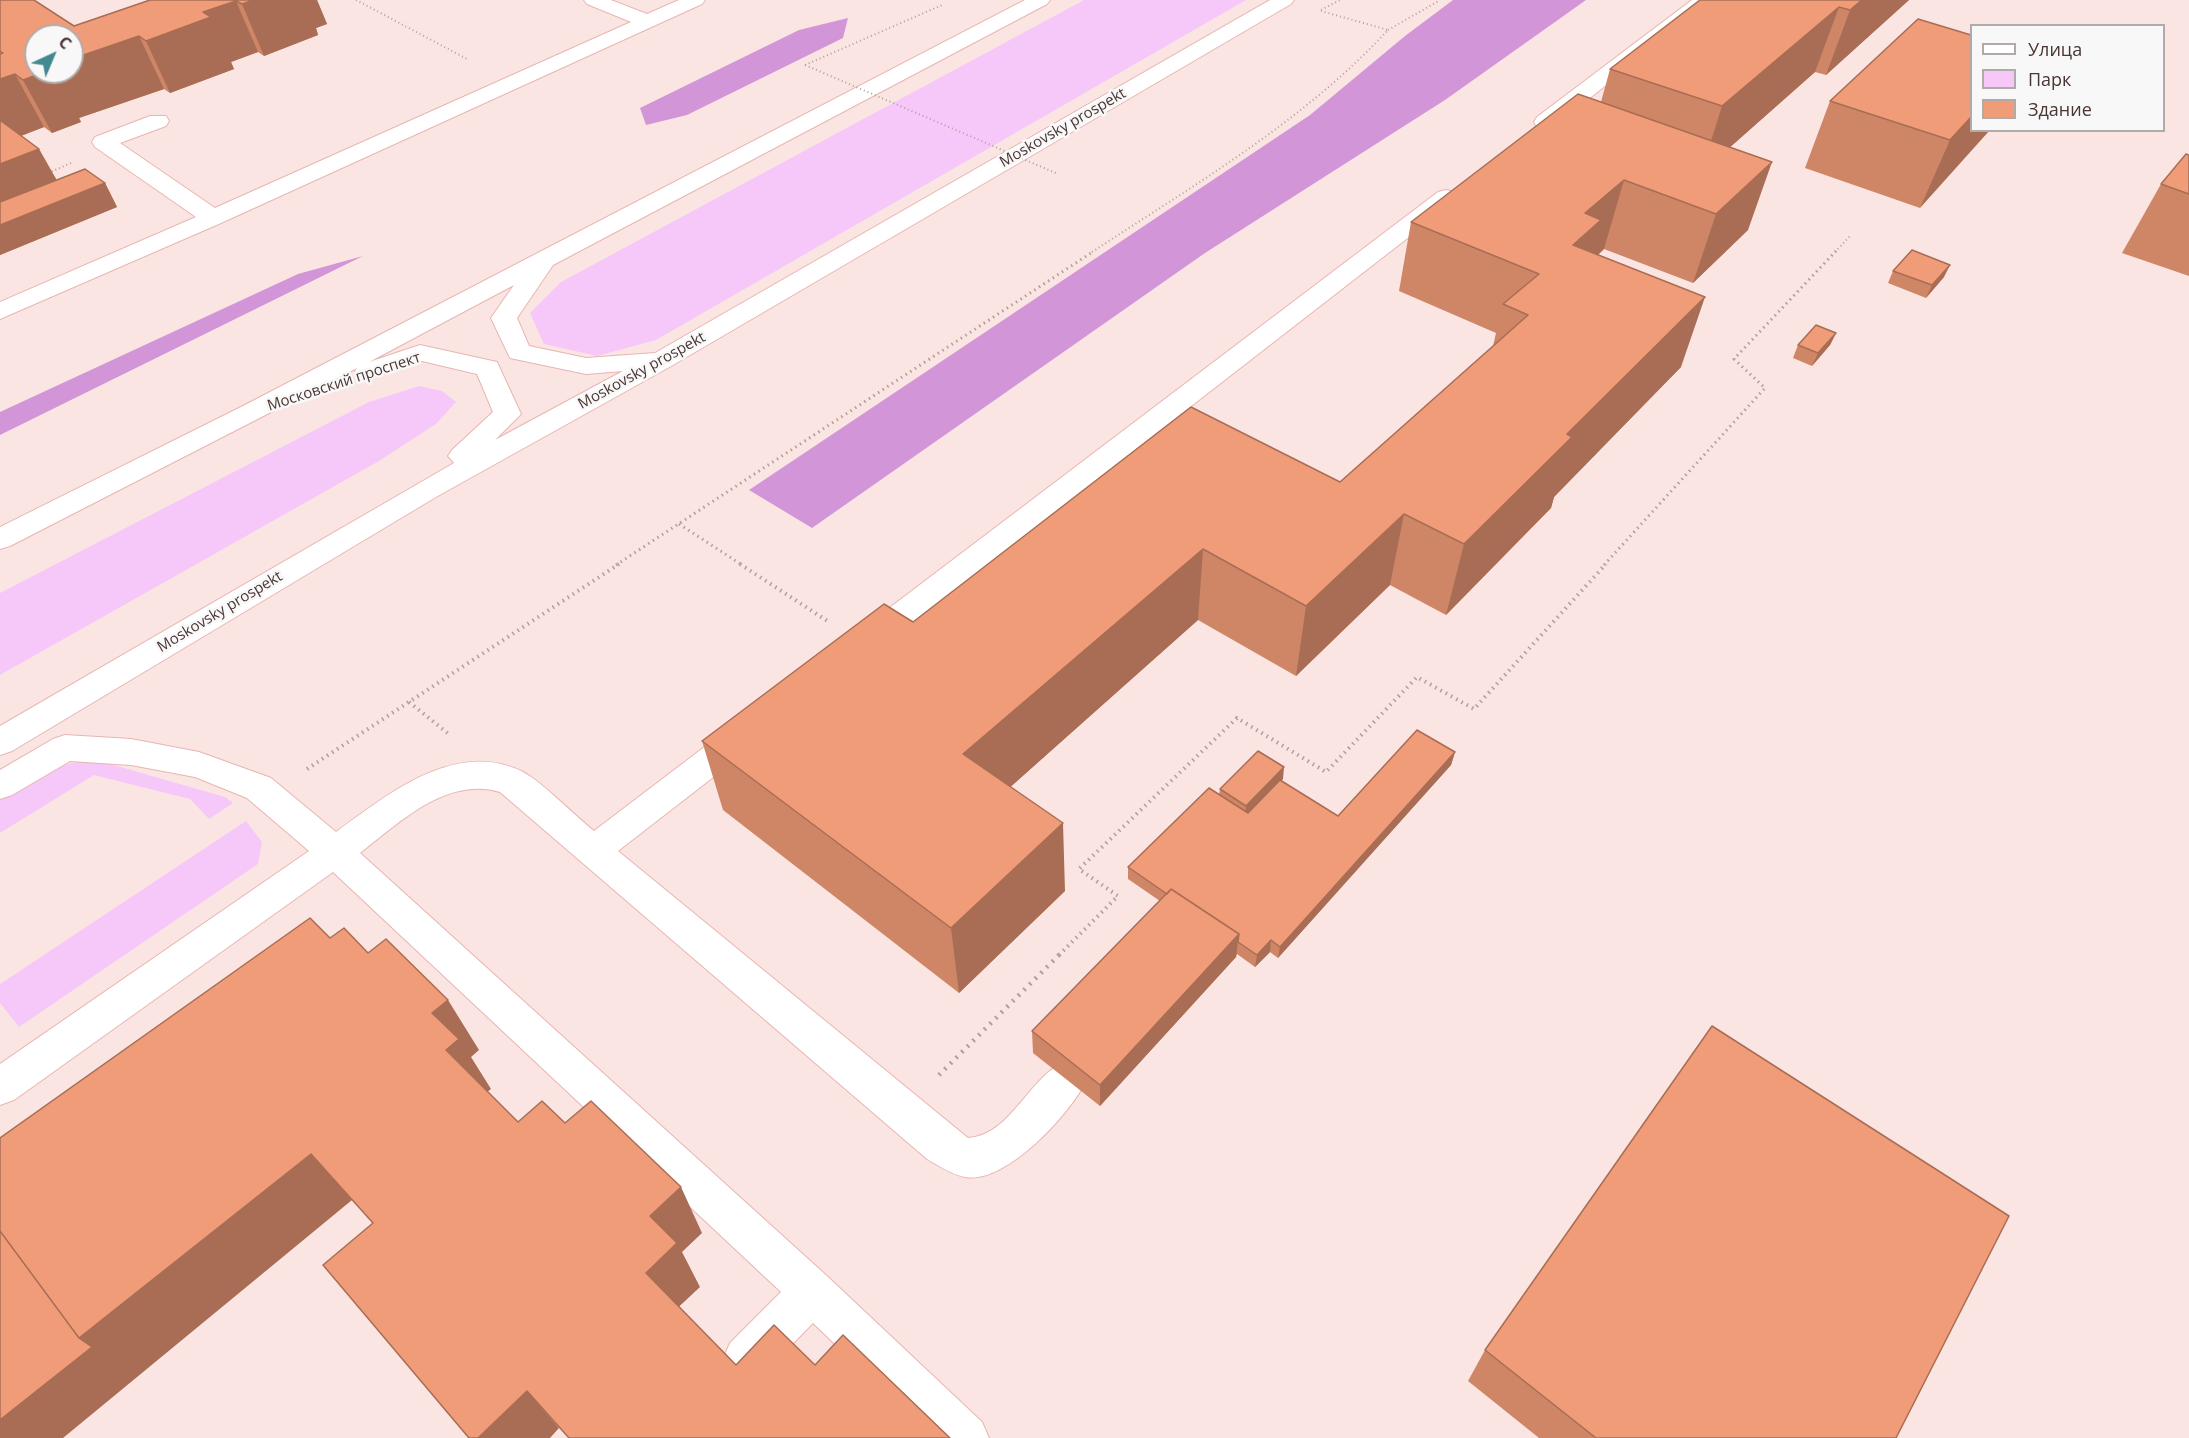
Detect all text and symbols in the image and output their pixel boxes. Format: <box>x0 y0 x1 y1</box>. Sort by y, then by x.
north arrow <box>24 24 84 84</box>
legend <box>1970 24 2165 132</box>
text: С <box>54 31 76 54</box>
text: Улица <box>2028 37 2082 61</box>
text: Парк <box>2028 67 2071 91</box>
street label: Moskovsky prospekt <box>997 85 1129 171</box>
text: Здание <box>2028 97 2092 121</box>
street label: Moskovsky prospekt <box>575 329 709 413</box>
street label: Московский проспект <box>265 349 423 415</box>
street label: Moskovsky prospekt <box>154 568 286 656</box>

